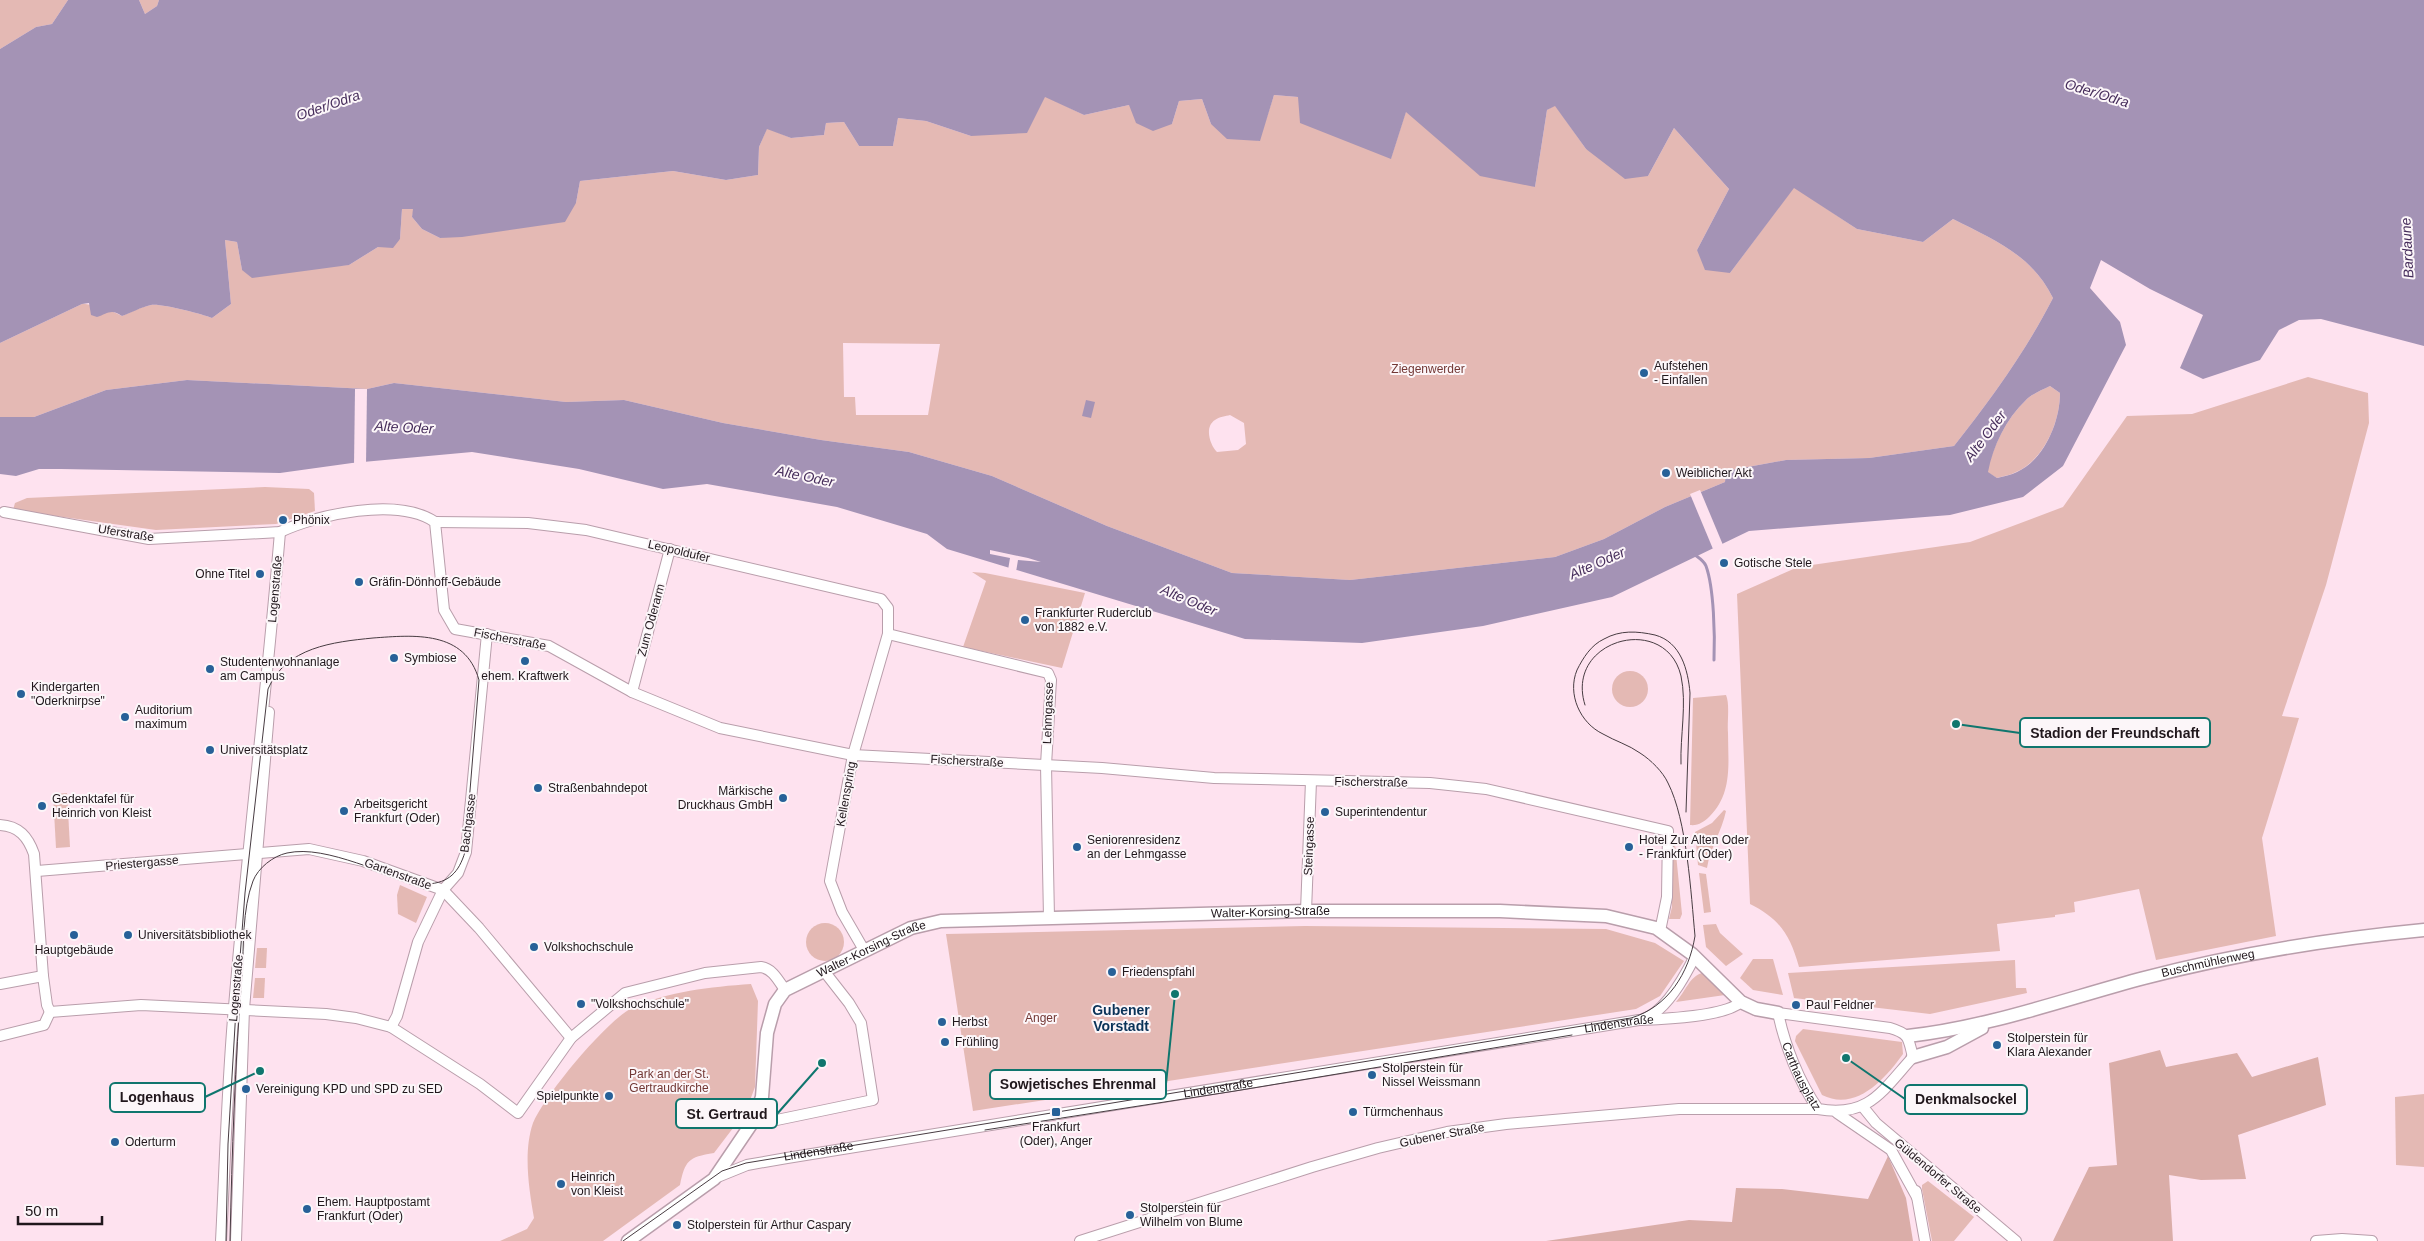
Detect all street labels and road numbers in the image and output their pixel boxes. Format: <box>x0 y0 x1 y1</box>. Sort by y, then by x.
street label: Uferstraße <box>97 522 155 544</box>
street label: Leopoldufer <box>647 537 711 565</box>
street label: Logenstraße <box>265 555 285 623</box>
street label: Zum Oderarm <box>635 582 667 658</box>
street label: Fischerstraße <box>473 625 548 653</box>
street label: Lehmgasse <box>1040 681 1056 744</box>
street label: Fischerstraße <box>930 752 1004 770</box>
street label: Kellenspring <box>833 760 859 828</box>
street label: Fischerstraße <box>1334 774 1408 790</box>
street label: Bachgasse <box>457 792 479 853</box>
street label: Steingasse <box>1301 816 1317 876</box>
street label: Priestergasse <box>105 853 179 873</box>
street label: Gartenstraße <box>362 855 434 893</box>
street label: Walter-Korsing-Straße <box>1211 904 1330 921</box>
street label: Walter-Korsing-Straße <box>814 918 927 980</box>
street label: Buschmühlenweg <box>2160 947 2256 980</box>
street label: Logenstraße <box>226 954 246 1022</box>
street label: Lindenstraße <box>1583 1012 1654 1036</box>
street label: Carthausplatz <box>1779 1040 1824 1113</box>
street label: Lindenstraße <box>1182 1076 1254 1101</box>
street label: Gubener Straße <box>1398 1120 1486 1150</box>
street label: Güldendorfer Straße <box>1892 1135 1985 1217</box>
street label: Lindenstraße <box>783 1138 855 1164</box>

